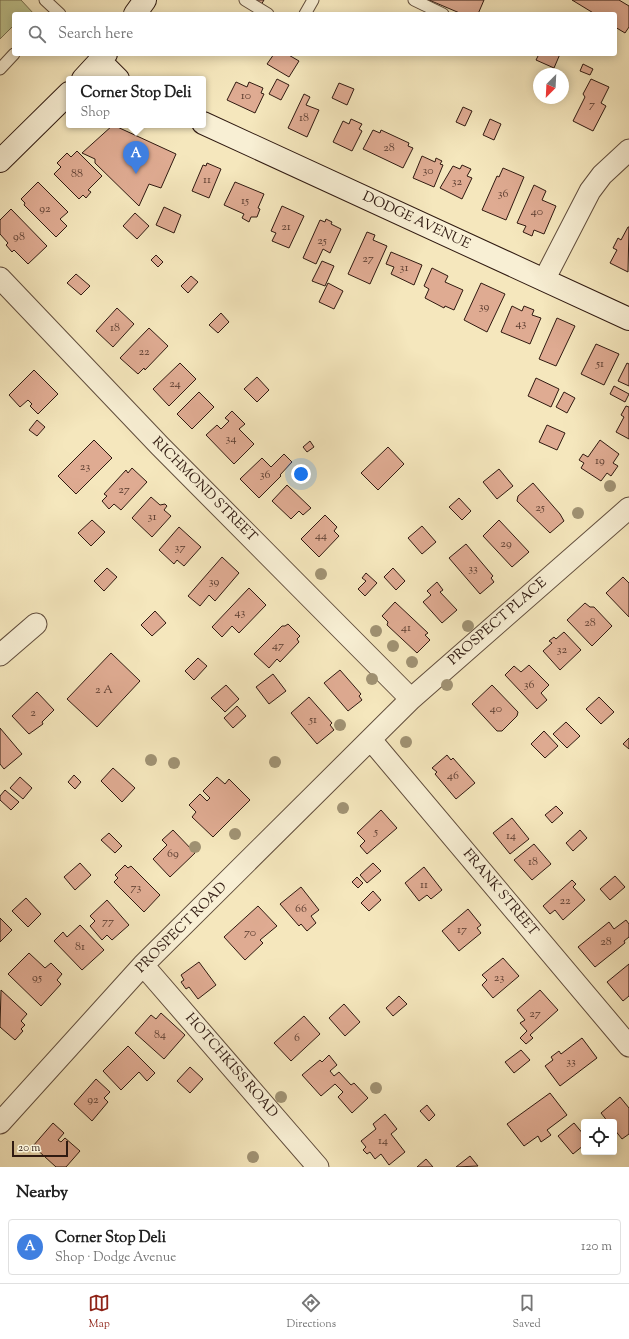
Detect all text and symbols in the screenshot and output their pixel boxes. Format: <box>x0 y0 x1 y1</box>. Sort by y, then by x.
search box <box>12 12 617 56</box>
icon: search <box>26 23 48 45</box>
text: Search here <box>58 24 133 45</box>
north arrow <box>533 68 569 104</box>
popup <box>66 76 206 128</box>
text: Corner Stop Deli <box>81 83 191 104</box>
house number: 10 <box>241 87 251 105</box>
house number: 7 <box>589 96 595 114</box>
text: Shop <box>81 104 110 122</box>
house number: 18 <box>299 109 309 127</box>
house number: 28 <box>383 139 395 157</box>
pin: A <box>123 141 149 174</box>
house number: 30 <box>422 162 434 180</box>
house number: 88 <box>71 165 83 183</box>
house number: 11 <box>203 171 211 189</box>
house number: 32 <box>452 173 463 191</box>
house number: 36 <box>498 185 508 203</box>
street label: DODGE AVENUE <box>359 187 474 255</box>
house number: 15 <box>241 192 249 210</box>
house number: 92 <box>39 200 51 218</box>
house number: 40 <box>531 203 543 221</box>
house number: 21 <box>281 218 291 236</box>
house number: 98 <box>13 228 25 246</box>
house number: 25 <box>317 232 327 250</box>
house number: 27 <box>362 250 374 268</box>
house number: 31 <box>400 259 408 277</box>
house number: 39 <box>479 298 489 316</box>
house number: 43 <box>516 315 527 333</box>
house number: 18 <box>110 319 120 337</box>
house number: 22 <box>138 343 150 361</box>
house number: 51 <box>595 355 604 373</box>
house number: 24 <box>169 375 181 393</box>
house number: 34 <box>226 430 236 448</box>
street label: RICHMOND STREET <box>147 433 261 547</box>
house number: 19 <box>595 452 605 470</box>
house number: 23 <box>80 458 90 476</box>
your location <box>291 464 311 484</box>
house number: 36 <box>260 466 270 484</box>
house number: 27 <box>118 481 130 499</box>
house number: 25 <box>535 499 545 517</box>
house number: 31 <box>148 508 156 526</box>
house number: 44 <box>315 527 327 545</box>
house number: 29 <box>500 535 512 553</box>
house number: 37 <box>175 539 185 557</box>
house number: 33 <box>468 560 478 578</box>
house number: 39 <box>209 573 219 591</box>
street label: PROSPECT PLACE <box>444 573 552 671</box>
house number: 43 <box>235 604 246 622</box>
house number: 28 <box>584 614 596 632</box>
house number: 41 <box>401 619 411 637</box>
house number: 47 <box>272 637 284 655</box>
house number: 32 <box>557 641 568 659</box>
house number: 36 <box>524 676 534 694</box>
house number: 2 A <box>95 681 113 699</box>
house number: 40 <box>490 700 502 718</box>
house number: 2 <box>30 704 36 722</box>
house number: 51 <box>308 711 317 729</box>
house number: 46 <box>447 767 459 785</box>
house number: 5 <box>373 823 378 841</box>
house number: 14 <box>506 827 516 845</box>
house number: 69 <box>167 845 179 863</box>
street label: FRANK STREET <box>457 845 543 941</box>
house number: 18 <box>528 853 538 871</box>
house number: 11 <box>420 876 428 894</box>
street label: PROSPECT ROAD <box>132 878 232 978</box>
house number: 73 <box>131 879 142 897</box>
house number: 22 <box>559 892 571 910</box>
house number: 66 <box>295 900 307 918</box>
house number: 77 <box>102 913 114 931</box>
house number: 17 <box>457 921 467 939</box>
house number: 70 <box>244 924 256 942</box>
house number: 28 <box>600 933 612 951</box>
house number: 81 <box>75 938 85 956</box>
house number: 95 <box>32 969 42 987</box>
house number: 23 <box>494 969 504 987</box>
house number: 27 <box>529 1005 541 1023</box>
street label: HOTCHKISS ROAD <box>180 1009 282 1123</box>
house number: 84 <box>154 1026 166 1044</box>
house number: 6 <box>294 1029 300 1047</box>
house number: 33 <box>566 1053 576 1071</box>
house number: 92 <box>87 1091 99 1109</box>
map controls <box>581 1119 617 1155</box>
button: locate <box>581 1119 617 1155</box>
house number: 14 <box>378 1132 388 1150</box>
scale bar <box>12 1139 68 1158</box>
text: 20 m <box>18 1140 40 1156</box>
text: Nearby <box>16 1181 68 1205</box>
text: Corner Stop Deli <box>55 1228 166 1249</box>
text: A <box>25 1238 35 1256</box>
text: 120 m <box>581 1238 612 1256</box>
text: Shop · Dodge Avenue <box>55 1249 176 1267</box>
tab: Map <box>88 1292 110 1332</box>
tab: Directions <box>287 1292 336 1332</box>
tab: Saved <box>513 1292 541 1332</box>

